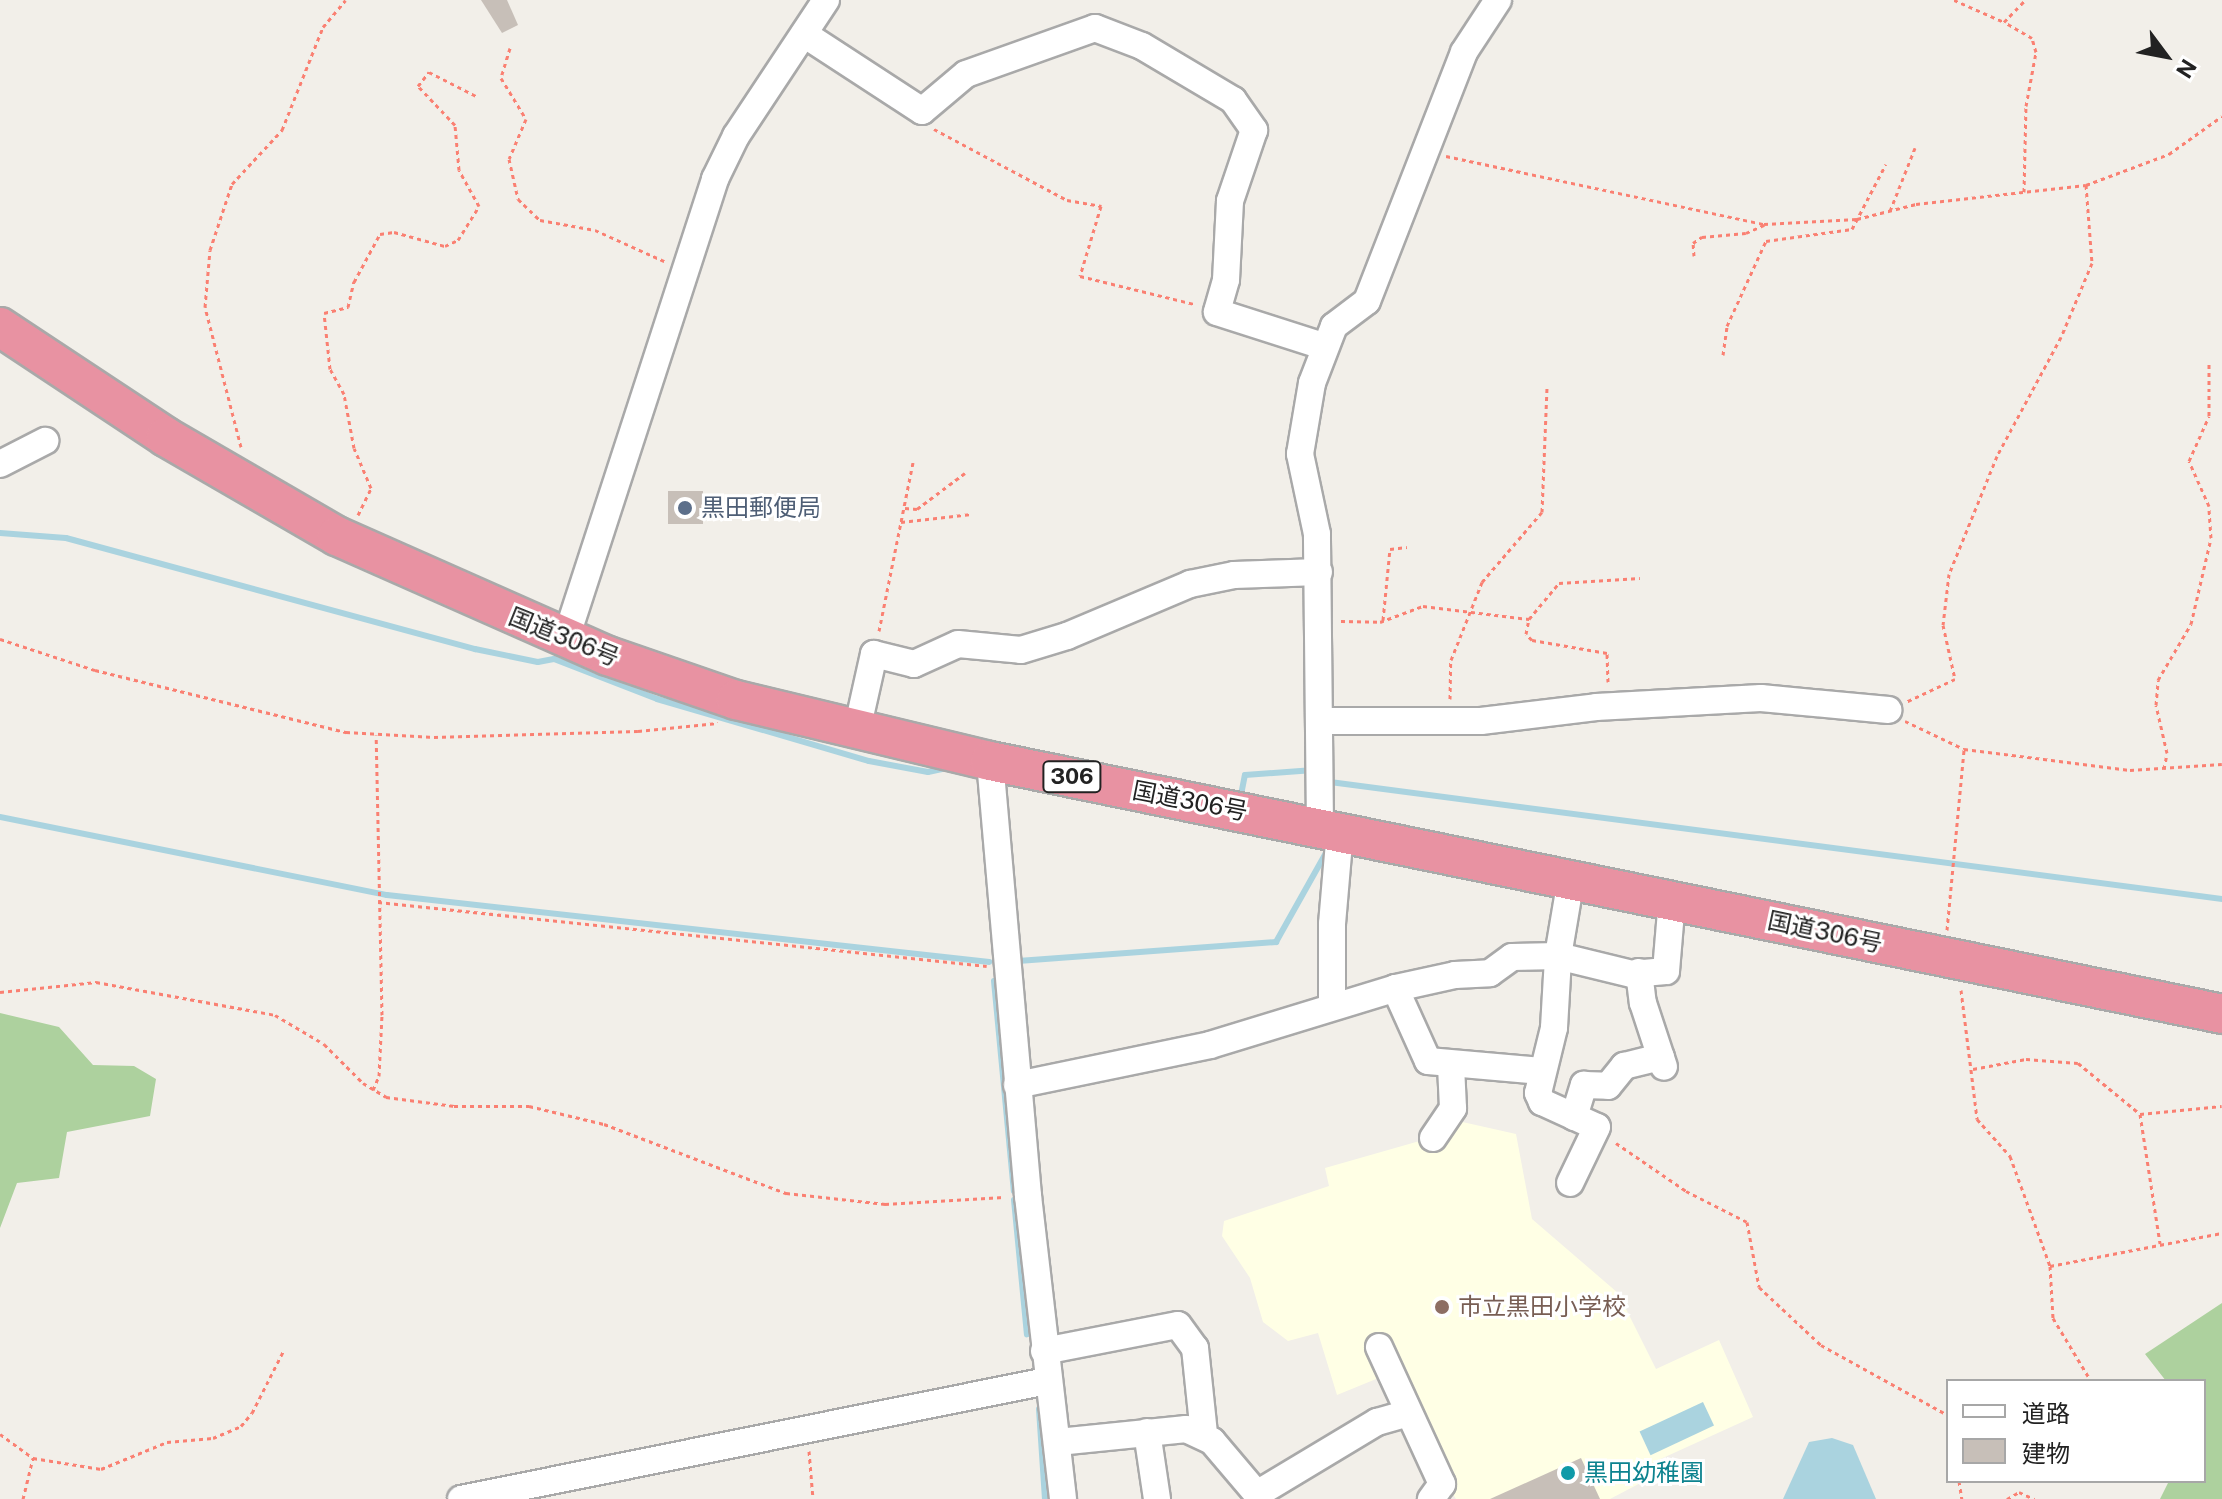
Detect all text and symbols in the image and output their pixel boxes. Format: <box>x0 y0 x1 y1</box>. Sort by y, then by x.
north arrow <box>2126 16 2206 96</box>
text: N <box>2171 55 2202 83</box>
place label: 黒田郵便局 <box>701 494 821 522</box>
marker: 黒田郵便局 <box>676 499 694 517</box>
street label: 国道306号 <box>505 602 623 672</box>
road number: 306 <box>1042 759 1102 795</box>
street label: 国道306号 <box>1130 776 1250 826</box>
street label: 国道306号 <box>1765 906 1885 958</box>
place label: 市立黒田小学校 <box>1458 1293 1626 1321</box>
marker: 市立黒田小学校 <box>1433 1298 1451 1316</box>
legend <box>1946 1379 2206 1483</box>
text: 道路 <box>2022 1399 2070 1427</box>
text: 建物 <box>2022 1439 2070 1467</box>
place label: 黒田幼稚園 <box>1584 1459 1704 1487</box>
marker: 黒田幼稚園 <box>1559 1464 1577 1482</box>

